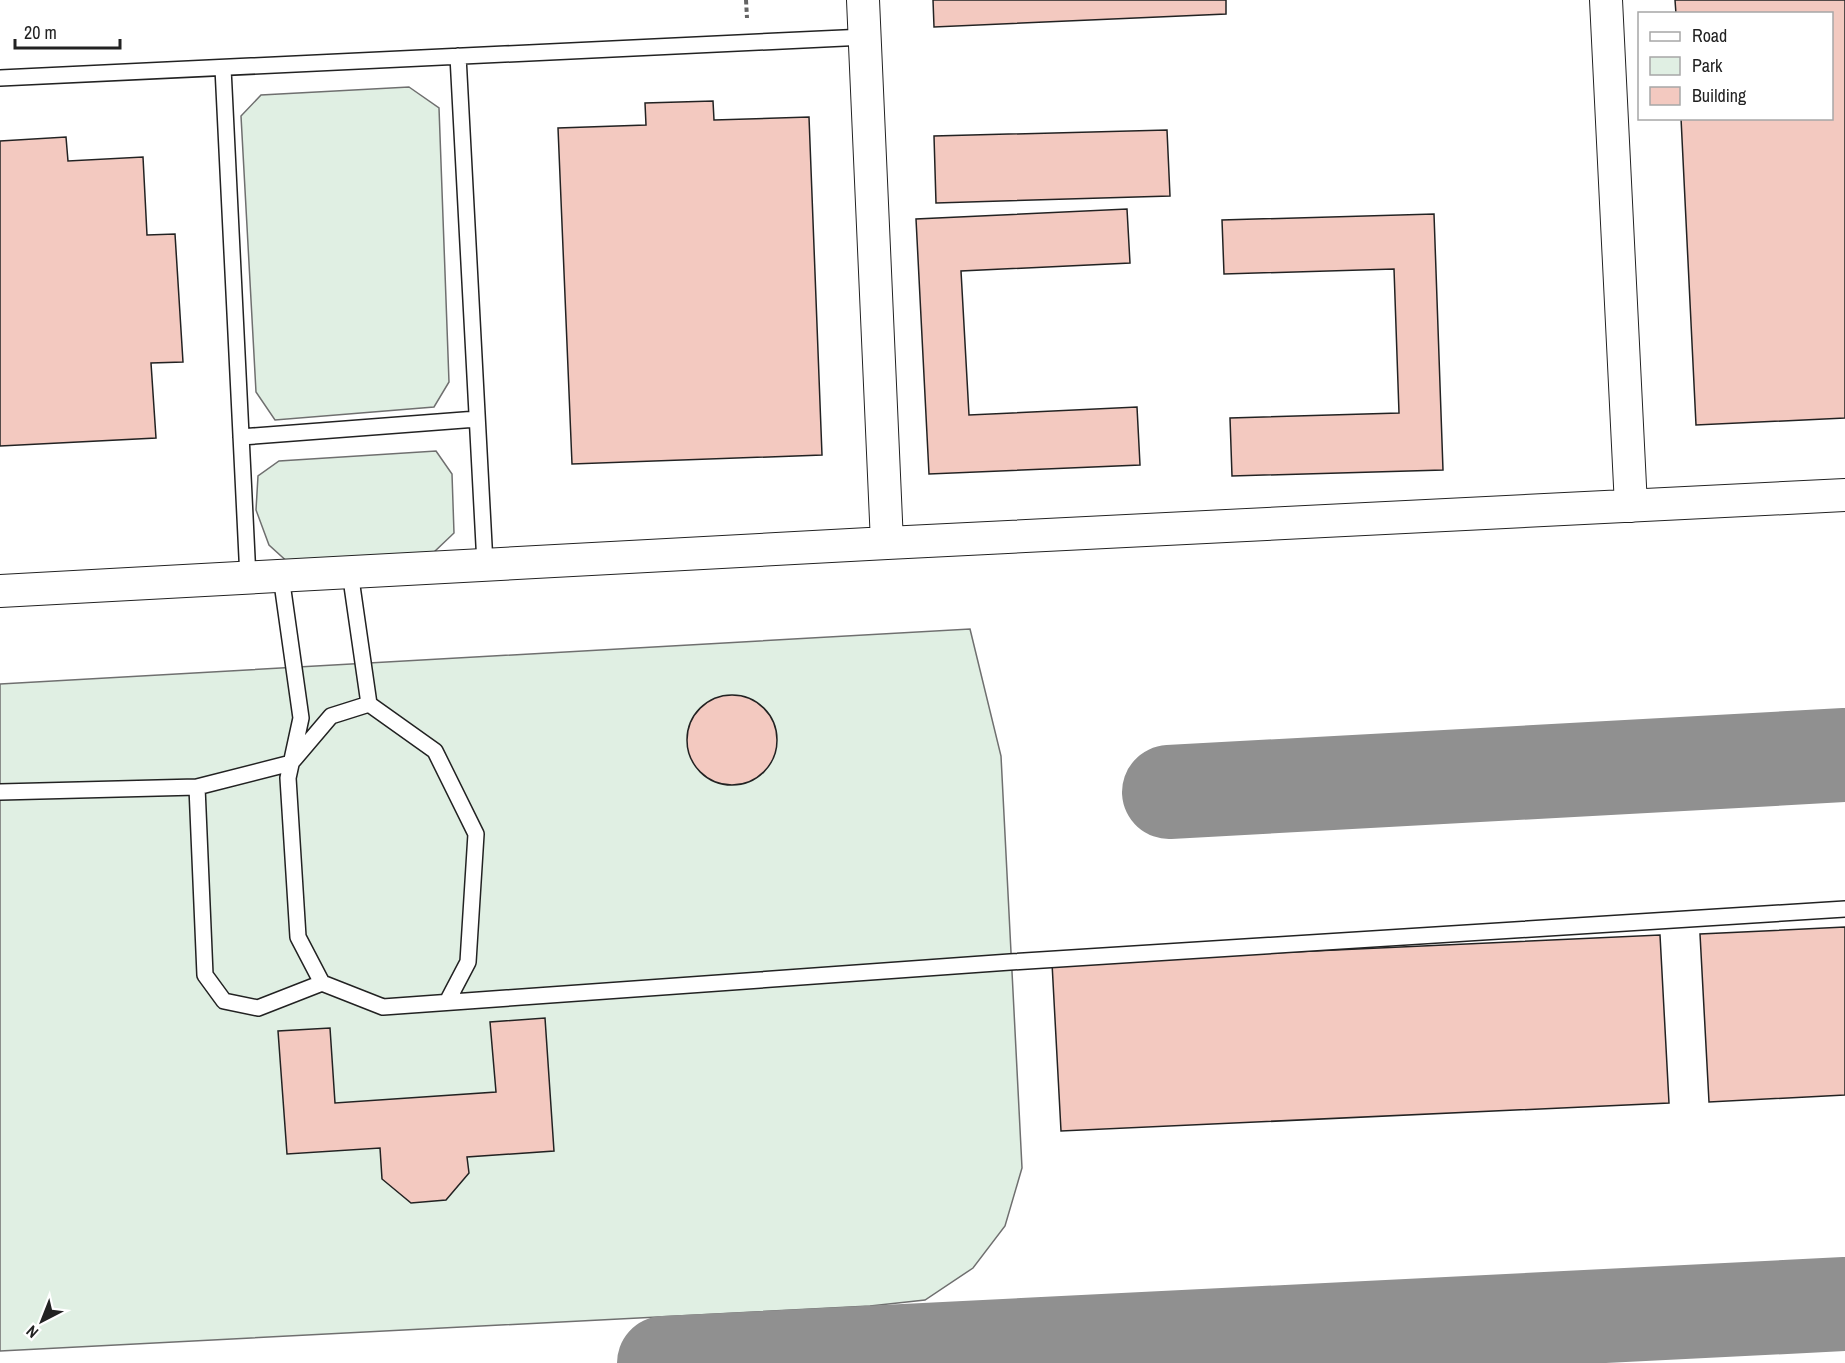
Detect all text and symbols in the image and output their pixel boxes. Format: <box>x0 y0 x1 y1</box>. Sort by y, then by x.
scale bar <box>15 12 120 50</box>
legend <box>1638 12 1833 120</box>
text: 20 m <box>24 20 57 45</box>
text: Road <box>1692 23 1727 48</box>
text: Park <box>1692 53 1723 78</box>
text: Building <box>1692 83 1747 108</box>
north arrow <box>12 1291 72 1351</box>
text: N <box>21 1321 43 1343</box>

